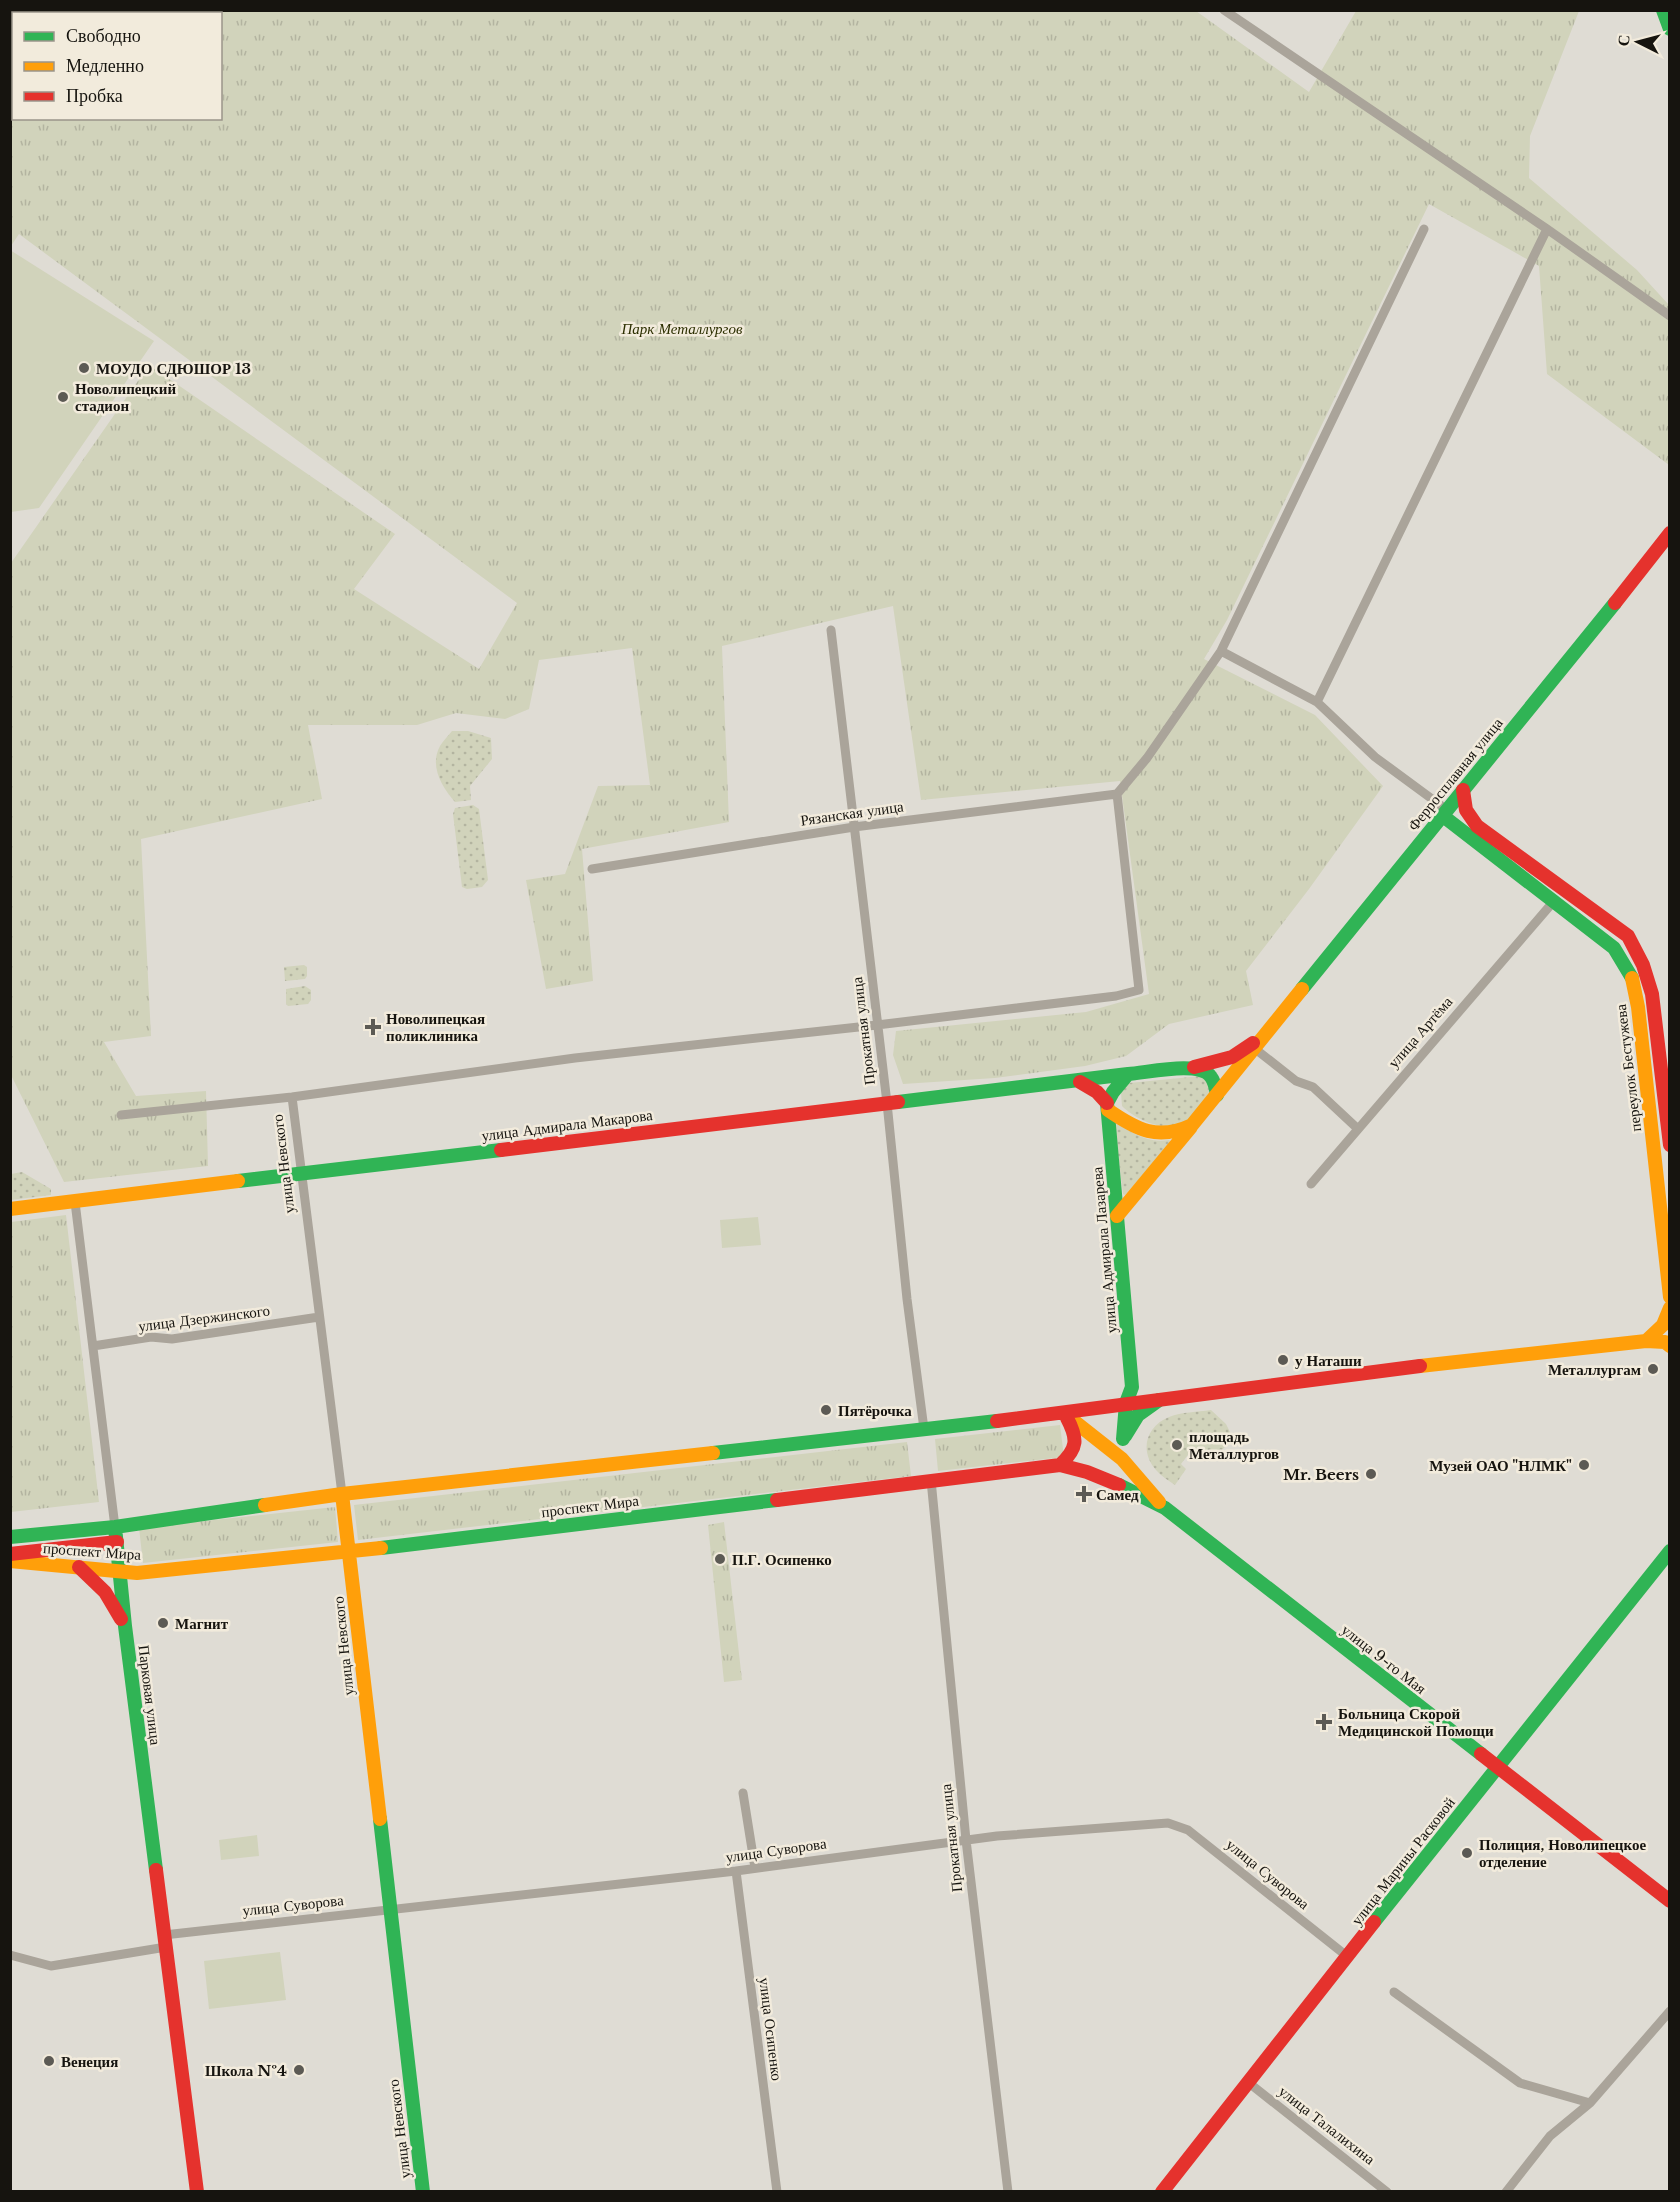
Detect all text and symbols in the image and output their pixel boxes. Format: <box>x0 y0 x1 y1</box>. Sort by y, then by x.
legend <box>12 12 222 120</box>
north arrow <box>1608 12 1668 72</box>
text: Свободно <box>66 25 141 47</box>
text: С <box>1613 34 1634 47</box>
text: Медленно <box>66 55 144 77</box>
text: Пробка <box>66 85 123 107</box>
park label: Парк Металлургов <box>621 319 743 338</box>
place label: МОУДО СДЮШОР 13 <box>96 359 251 378</box>
marker: МОУДО СДЮШОР 13 <box>77 361 91 375</box>
place label: Новолипецкий стадион <box>75 379 176 415</box>
marker: Новолипецкий стадион <box>56 390 70 404</box>
street label: Ферросплавная улица <box>1403 713 1507 834</box>
street label: Рязанская улица <box>799 796 905 830</box>
street label: Прокатная улица <box>847 976 879 1086</box>
street label: улица Артёма <box>1384 992 1456 1072</box>
street label: переулок Бестужева <box>1611 1003 1645 1133</box>
place label: Новолипецкая поликлиника <box>386 1009 485 1045</box>
marker: Новолипецкая поликлиника <box>364 1018 382 1036</box>
street label: улица Адмирала Макарова <box>480 1105 654 1145</box>
street label: улица Невского <box>267 1113 299 1215</box>
street label: улица Адмирала Лазарева <box>1087 1166 1121 1334</box>
street label: улица Дзержинского <box>137 1301 271 1335</box>
place label: у Наташи <box>1295 1351 1362 1370</box>
marker: у Наташи <box>1276 1353 1290 1367</box>
place label: Металлургам <box>1548 1360 1641 1379</box>
marker: Металлургам <box>1646 1362 1660 1376</box>
place label: Пятёрочка <box>838 1401 912 1420</box>
marker: Пятёрочка <box>819 1403 833 1417</box>
place label: площадь Металлургов <box>1189 1427 1279 1463</box>
marker: площадь Металлургов <box>1170 1438 1184 1452</box>
place label: Музей ОАО "НЛМК" <box>1429 1456 1572 1475</box>
marker: Музей ОАО "НЛМК" <box>1577 1458 1591 1472</box>
place label: Mr. Beers <box>1283 1465 1359 1484</box>
marker: Mr. Beers <box>1364 1467 1378 1481</box>
place label: Самед <box>1096 1485 1139 1504</box>
marker: Самед <box>1077 1487 1091 1501</box>
street label: проспект Мира <box>540 1491 640 1521</box>
street label: проспект Мира <box>42 1538 142 1564</box>
place label: П.Г. Осипенко <box>732 1550 832 1569</box>
marker: П.Г. Осипенко <box>713 1552 727 1566</box>
street label: улица Невского <box>328 1595 358 1697</box>
place label: Магнит <box>175 1614 229 1633</box>
marker: Магнит <box>156 1616 170 1630</box>
street label: улица 9-го Мая <box>1338 1620 1430 1698</box>
street label: Парковая улица <box>134 1644 166 1747</box>
place label: Больница Скорой Медицинской Помощи <box>1338 1704 1494 1740</box>
marker: Больница Скорой Медицинской Помощи <box>1315 1713 1333 1731</box>
street label: Прокатная улица <box>936 1783 966 1893</box>
street label: улица Марины Расковой <box>1347 1793 1459 1929</box>
street label: улица Суворова <box>724 1833 828 1866</box>
street label: улица Суворова <box>1223 1835 1314 1914</box>
place label: Полиция, Новолипецкое отделение <box>1479 1835 1646 1871</box>
marker: Полиция, Новолипецкое отделение <box>1460 1846 1474 1860</box>
street label: улица Суворова <box>242 1890 345 1920</box>
street label: улица Осипенко <box>755 1976 787 2082</box>
place label: Венеция <box>61 2052 118 2071</box>
marker: Венеция <box>42 2054 56 2068</box>
place label: Школа №4 <box>205 2061 287 2080</box>
marker: Школа №4 <box>292 2063 306 2077</box>
street label: улица Невского <box>383 2078 415 2180</box>
street label: улица Талалихина <box>1275 2082 1379 2169</box>

